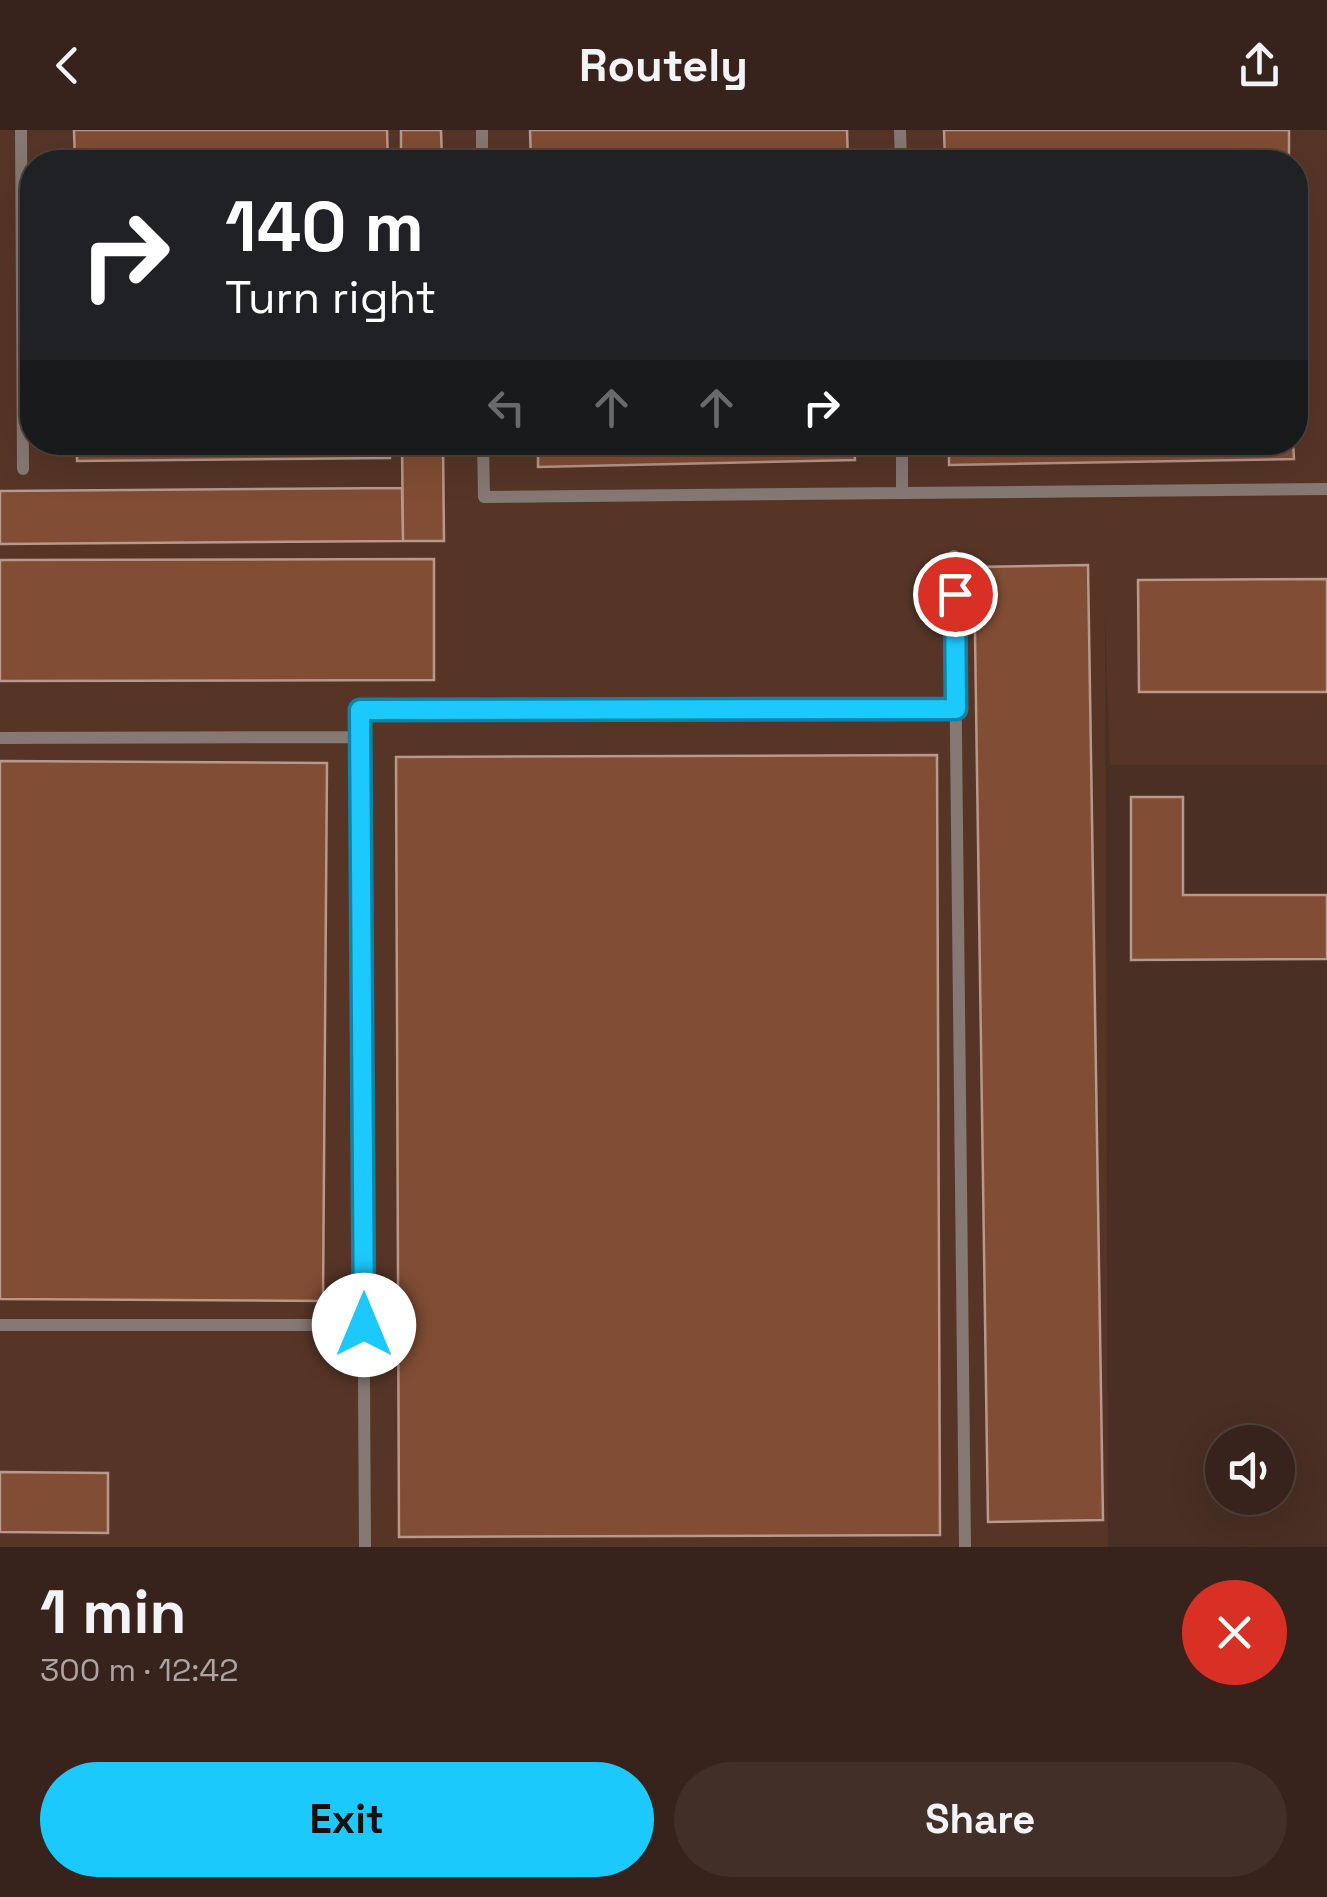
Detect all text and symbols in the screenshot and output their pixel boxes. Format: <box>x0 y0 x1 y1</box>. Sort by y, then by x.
text: Routely <box>579 37 748 94</box>
icon: back <box>40 38 95 93</box>
icon: share <box>1232 38 1287 93</box>
text: 140 m <box>225 182 424 271</box>
icon: right <box>60 190 190 320</box>
text: Turn right <box>225 269 436 326</box>
icon: left <box>479 380 534 435</box>
icon: ahead <box>584 380 639 435</box>
icon: ahead <box>689 380 744 435</box>
icon: right <box>794 380 849 435</box>
pin <box>913 552 998 637</box>
icon: arrive <box>928 567 983 622</box>
position arrow <box>312 1273 416 1377</box>
map controls <box>1205 1425 1295 1515</box>
button: sound <box>1205 1425 1295 1515</box>
text: 1 min <box>40 1574 187 1651</box>
button: close <box>1182 1580 1287 1685</box>
text: 300 m · 12:42 <box>40 1650 239 1690</box>
button: Exit <box>40 1762 654 1877</box>
button: Share <box>674 1762 1287 1877</box>

